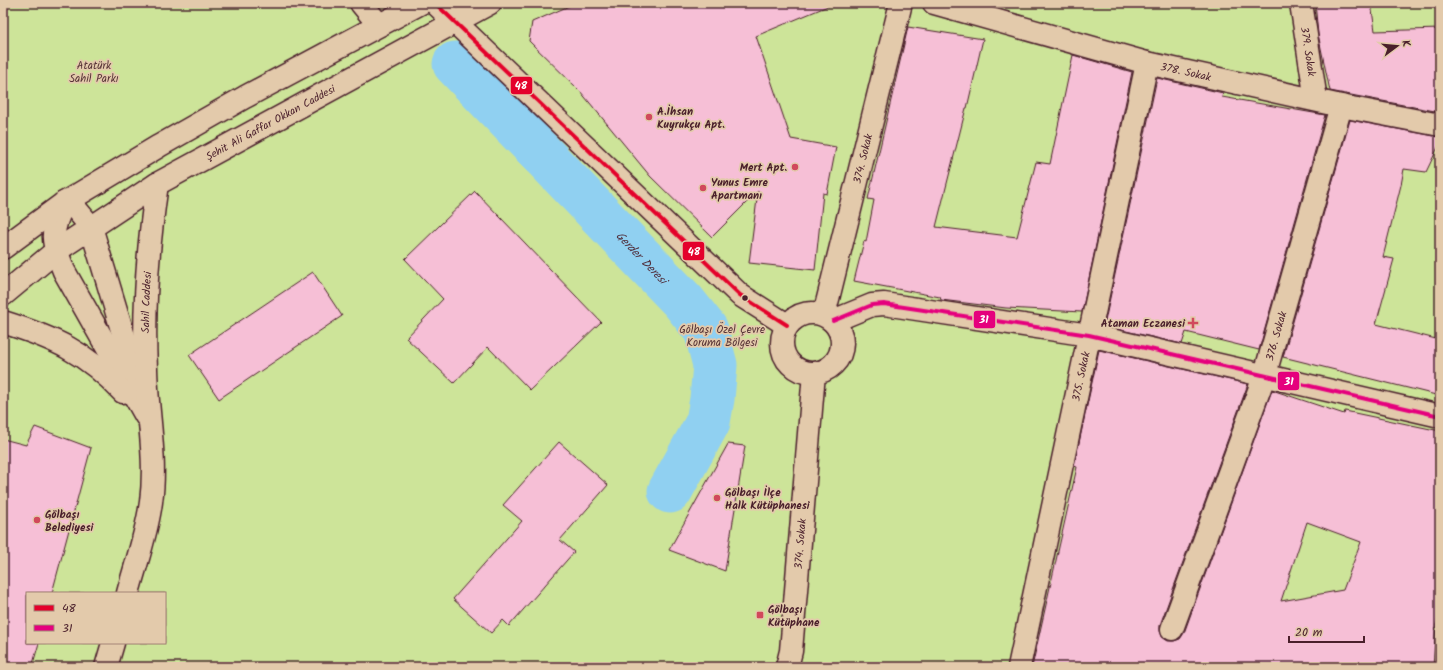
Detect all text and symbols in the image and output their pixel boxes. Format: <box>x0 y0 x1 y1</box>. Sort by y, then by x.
street label: 379. Sokak <box>1295 25 1320 79</box>
north arrow <box>1377 26 1417 66</box>
text: K <box>1396 38 1415 50</box>
park label: Atatürk Sahil Parkı <box>69 57 119 88</box>
street label: 378. Sokak <box>1159 58 1213 87</box>
line badge: 48 <box>510 76 533 95</box>
text: 48 <box>515 77 528 95</box>
street label: Şehit Ali Gaffar Okkan Caddesi <box>202 80 339 166</box>
place label: A.İhsan Kuyrukçu Apt. <box>657 103 725 134</box>
marker: A.İhsan Kuyrukçu Apt. <box>644 112 654 122</box>
street label: 374. Sokak <box>849 131 879 186</box>
place label: Mert Apt. <box>740 159 787 177</box>
marker: Mert Apt. <box>790 162 800 172</box>
place label: Yunus Emre Apartmanı <box>711 174 768 205</box>
marker: Yunus Emre Apartmanı <box>698 183 708 193</box>
water label: Gerder Deresi <box>611 227 674 291</box>
line badge: 48 <box>682 241 705 261</box>
text: 48 <box>688 243 701 261</box>
street label: Sahil Caddesi <box>137 271 157 333</box>
unlabelled marker <box>740 293 750 303</box>
street label: 376. Sokak <box>1261 308 1293 363</box>
line badge: 31 <box>973 310 996 329</box>
text: 31 <box>978 311 989 329</box>
place label: Ataman Eczanesi <box>1101 315 1186 333</box>
marker: Ataman Eczanesi <box>1188 318 1198 328</box>
park label: Gölbaşı Özel Çevre Koruma Bölgesi <box>679 321 765 352</box>
street label: 375. Sokak <box>1067 349 1096 403</box>
line badge: 31 <box>1277 371 1300 391</box>
text: 31 <box>1283 373 1294 391</box>
place label: Gölbaşı İlçe Halk Kütüphanesi <box>725 484 811 515</box>
marker: Gölbaşı İlçe Halk Kütüphanesi <box>712 493 722 503</box>
place label: Gölbaşı Belediyesi <box>45 506 95 537</box>
marker: Gölbaşı Belediyesi <box>32 515 42 525</box>
street label: 374. Sokak <box>790 517 812 570</box>
legend <box>26 592 166 644</box>
text: 48 <box>62 599 77 618</box>
place label: Gölbaşı Kütüphane <box>768 601 820 632</box>
marker: Gölbaşı Kütüphane <box>755 610 765 620</box>
scale bar <box>1289 618 1364 644</box>
text: 31 <box>62 619 73 638</box>
text: 20 m <box>1295 623 1323 642</box>

